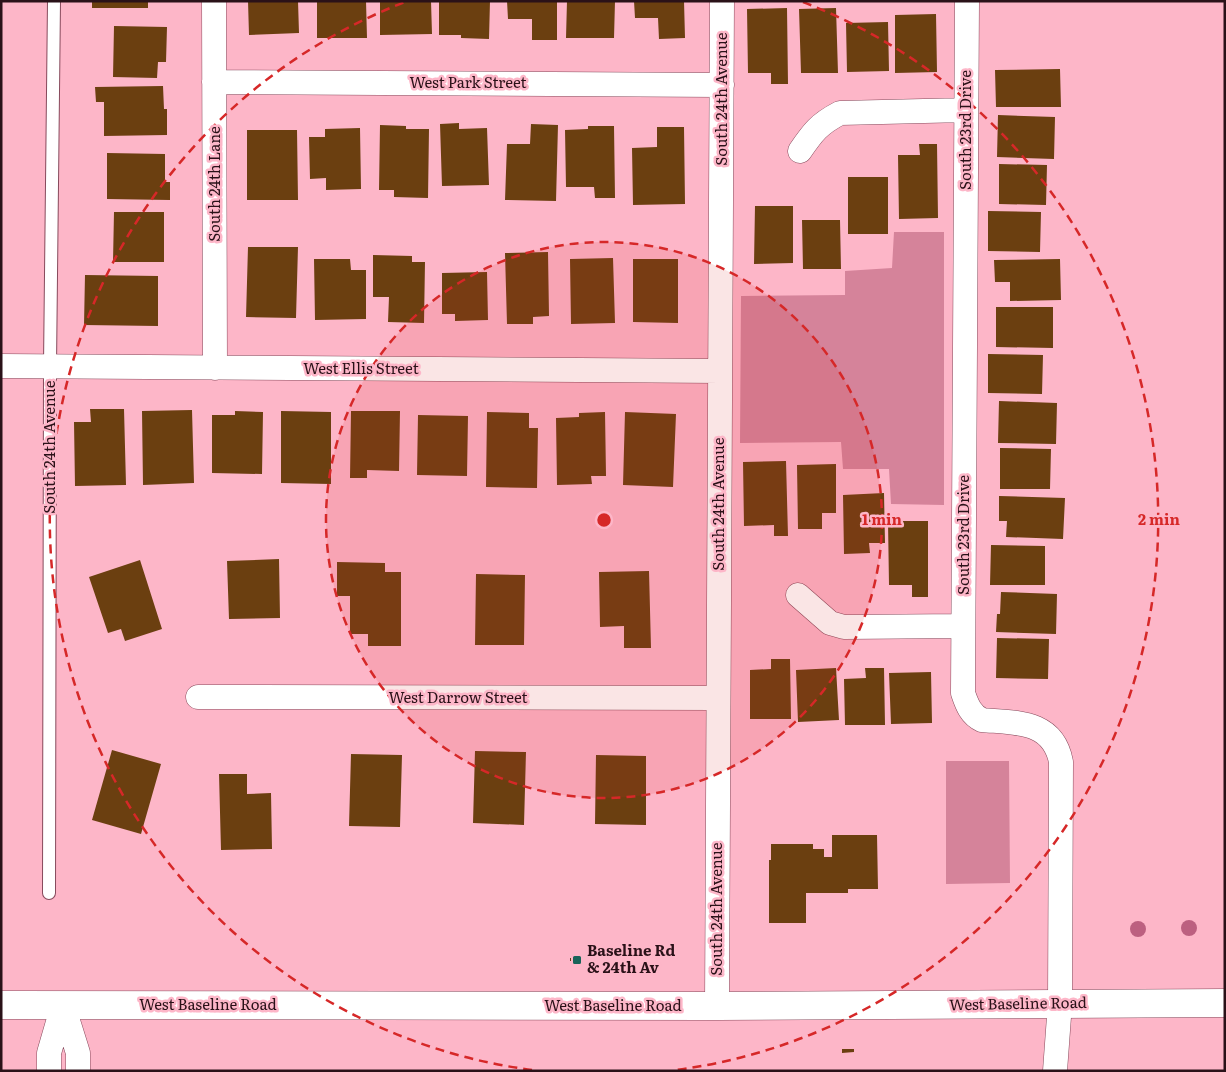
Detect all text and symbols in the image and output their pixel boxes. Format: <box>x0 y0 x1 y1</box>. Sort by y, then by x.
street label: South 24th Avenue <box>709 32 732 166</box>
street label: West Park Street <box>409 70 527 93</box>
street label: South 23rd Drive <box>953 70 976 190</box>
street label: South 24th Lane <box>202 126 225 242</box>
street label: West Ellis Street <box>303 356 419 379</box>
street label: South 24th Avenue <box>37 380 60 514</box>
street label: South 24th Avenue <box>706 437 729 571</box>
street label: South 23rd Drive <box>951 475 974 595</box>
text: 1 min <box>862 507 903 530</box>
text: 2 min <box>1138 507 1181 530</box>
centre of rings <box>595 511 613 529</box>
street label: West Darrow Street <box>388 685 528 708</box>
street label: South 24th Avenue <box>704 842 727 976</box>
place label: Baseline Rd & 24th Av <box>587 938 675 978</box>
marker: Baseline Rd & 24th Av <box>571 954 583 966</box>
street label: West Baseline Road <box>949 990 1087 1015</box>
street label: West Baseline Road <box>139 992 277 1015</box>
street label: West Baseline Road <box>544 993 682 1016</box>

